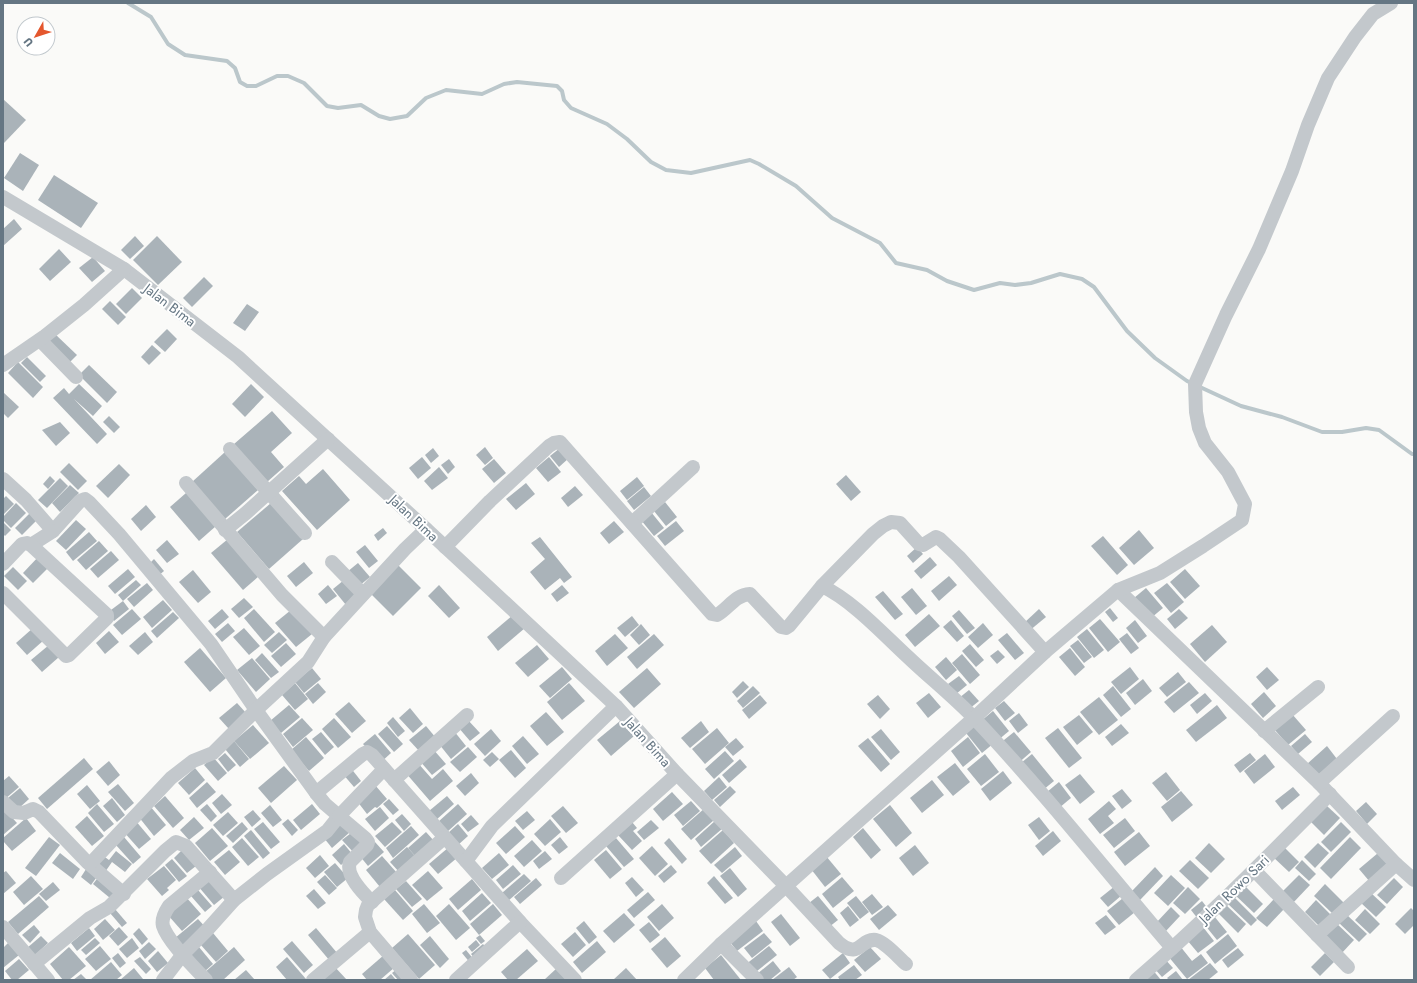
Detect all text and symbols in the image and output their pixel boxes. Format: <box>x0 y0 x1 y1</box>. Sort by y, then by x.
north arrow <box>16 16 56 56</box>
text: U <box>20 34 37 50</box>
street label: Jalan Bima <box>138 278 200 331</box>
street label: Jalan Bima <box>384 489 443 546</box>
street label: Jalan Bima <box>619 711 676 771</box>
street label: Jalan Rowo Sari <box>1193 850 1274 929</box>

